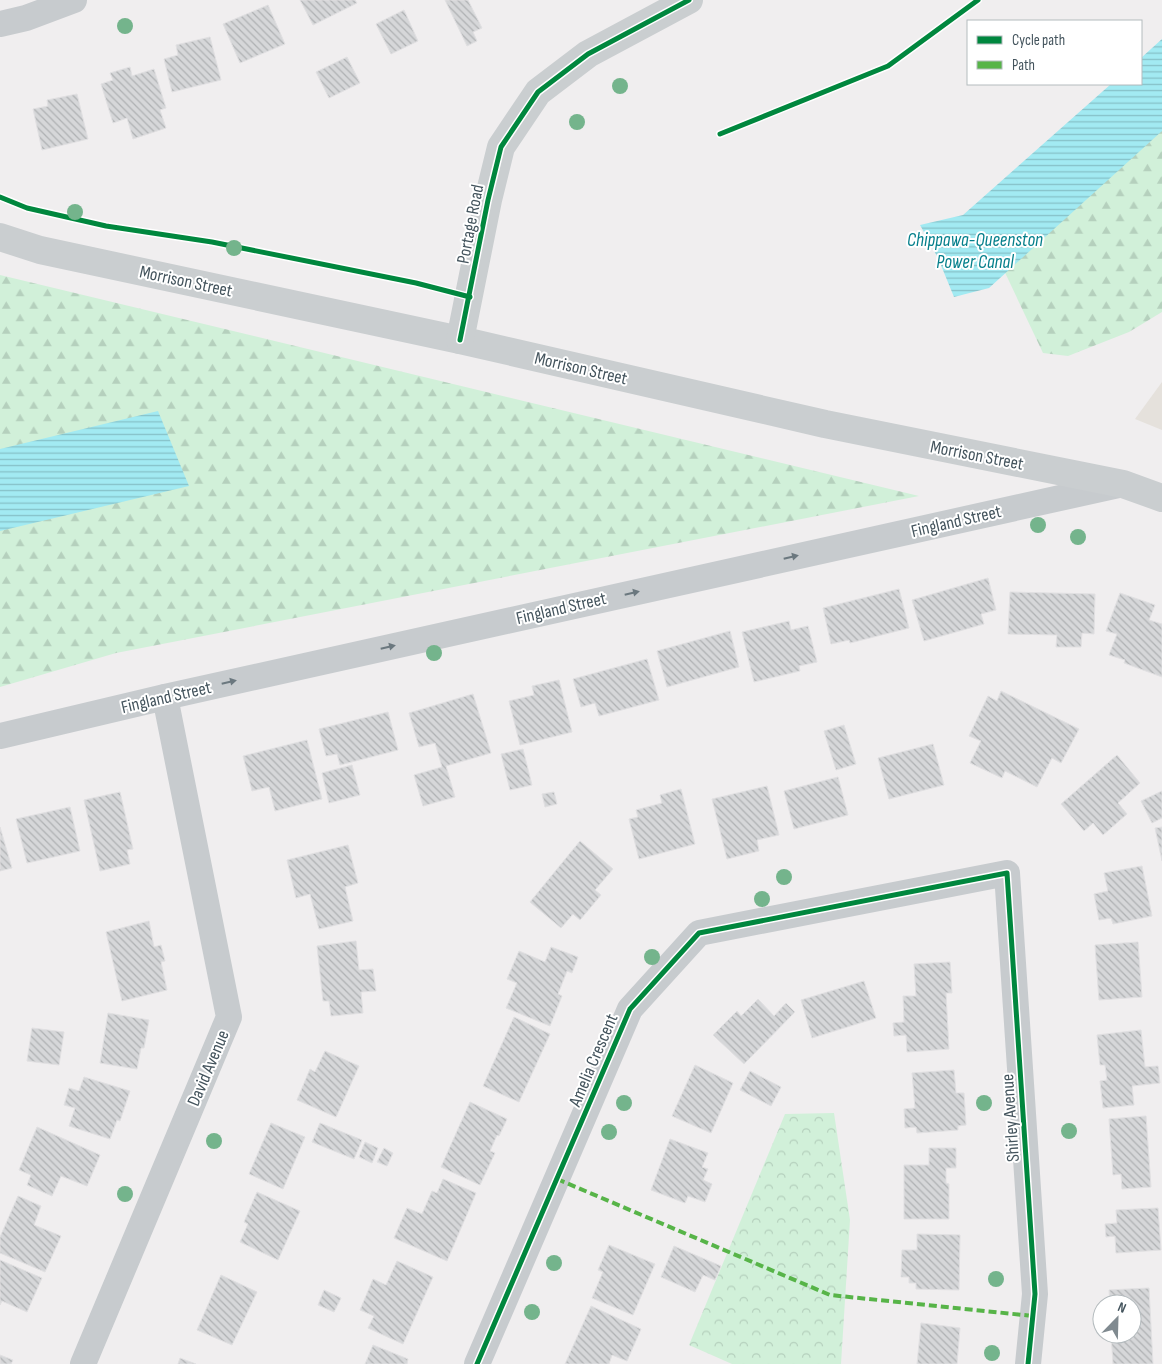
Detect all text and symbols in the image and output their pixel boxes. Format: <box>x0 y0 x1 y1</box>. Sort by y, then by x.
legend <box>967 20 1142 85</box>
text: Cycle path <box>1012 31 1065 50</box>
text: Path <box>1012 56 1035 75</box>
street label: Portage Road <box>453 183 488 265</box>
water label: Chippawa-Queenston Power Canal <box>907 229 1043 274</box>
street label: Morrison Street <box>138 261 235 302</box>
street label: Morrison Street <box>533 348 630 389</box>
street label: Morrison Street <box>929 436 1026 475</box>
street label: Fingland Street <box>909 501 1004 542</box>
one-way arrow <box>783 553 799 561</box>
street label: Fingland Street <box>514 588 609 629</box>
one-way arrow <box>624 589 640 597</box>
one-way arrow <box>380 643 396 651</box>
street label: Fingland Street <box>119 677 214 718</box>
one-way arrow <box>222 678 237 686</box>
street label: Amelia Crescent <box>564 1010 623 1111</box>
street label: David Avenue <box>183 1027 234 1109</box>
street label: Shirley Avenue <box>997 1073 1024 1163</box>
north arrow <box>1092 1294 1142 1344</box>
text: N <box>1115 1298 1129 1317</box>

